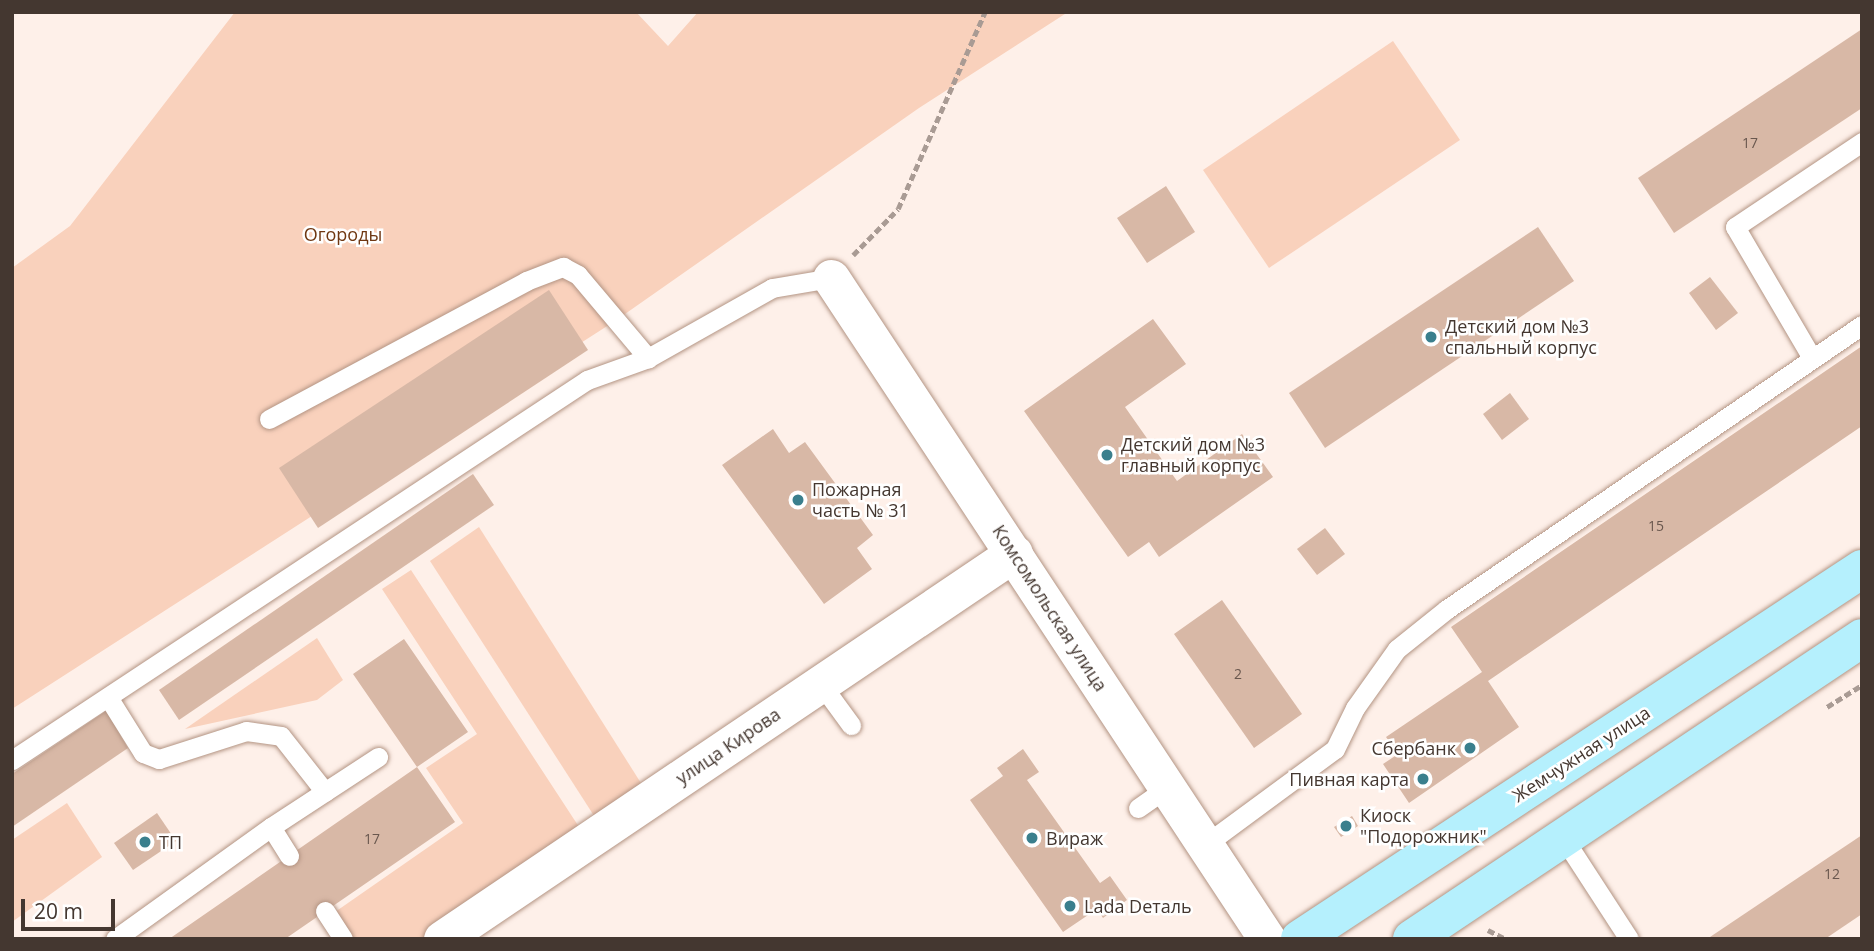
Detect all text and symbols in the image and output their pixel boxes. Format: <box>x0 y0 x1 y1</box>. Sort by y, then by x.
house number: 17 <box>1742 135 1758 151</box>
park label: Огороды <box>304 223 382 245</box>
place label: Детский дом №3 спальный корпус <box>1445 316 1597 358</box>
marker: Детский дом №3 спальный корпус <box>1423 329 1439 345</box>
place label: Детский дом №3 главный корпус <box>1121 434 1265 476</box>
marker: Детский дом №3 главный корпус <box>1099 447 1115 463</box>
place label: Пожарная часть № 31 <box>812 479 909 522</box>
marker: Пожарная часть № 31 <box>790 492 806 508</box>
house number: 15 <box>1648 518 1664 534</box>
street label: Комсомольская улица <box>988 521 1112 695</box>
house number: 2 <box>1234 666 1242 682</box>
street label: Жемчужная улица <box>1508 701 1654 807</box>
street label: улица Кирова <box>672 703 784 789</box>
place label: Сбербанк <box>1371 737 1456 759</box>
marker: Сбербанк <box>1462 740 1478 756</box>
place label: Пивная карта <box>1289 768 1409 790</box>
marker: Пивная карта <box>1415 771 1431 787</box>
place label: Киоск "Подорожник" <box>1360 805 1487 848</box>
marker: Киоск "Подорожник" <box>1338 818 1354 834</box>
place label: Вираж <box>1046 827 1103 849</box>
marker: Вираж <box>1024 830 1040 846</box>
place label: ТП <box>159 831 182 853</box>
house number: 17 <box>364 831 380 847</box>
marker: ТП <box>137 834 153 850</box>
house number: 12 <box>1824 866 1840 882</box>
scale bar <box>24 884 119 928</box>
place label: Lada Dеталь <box>1084 895 1192 917</box>
text: 20 m <box>34 897 83 925</box>
marker: Lada Dеталь <box>1062 898 1078 914</box>

